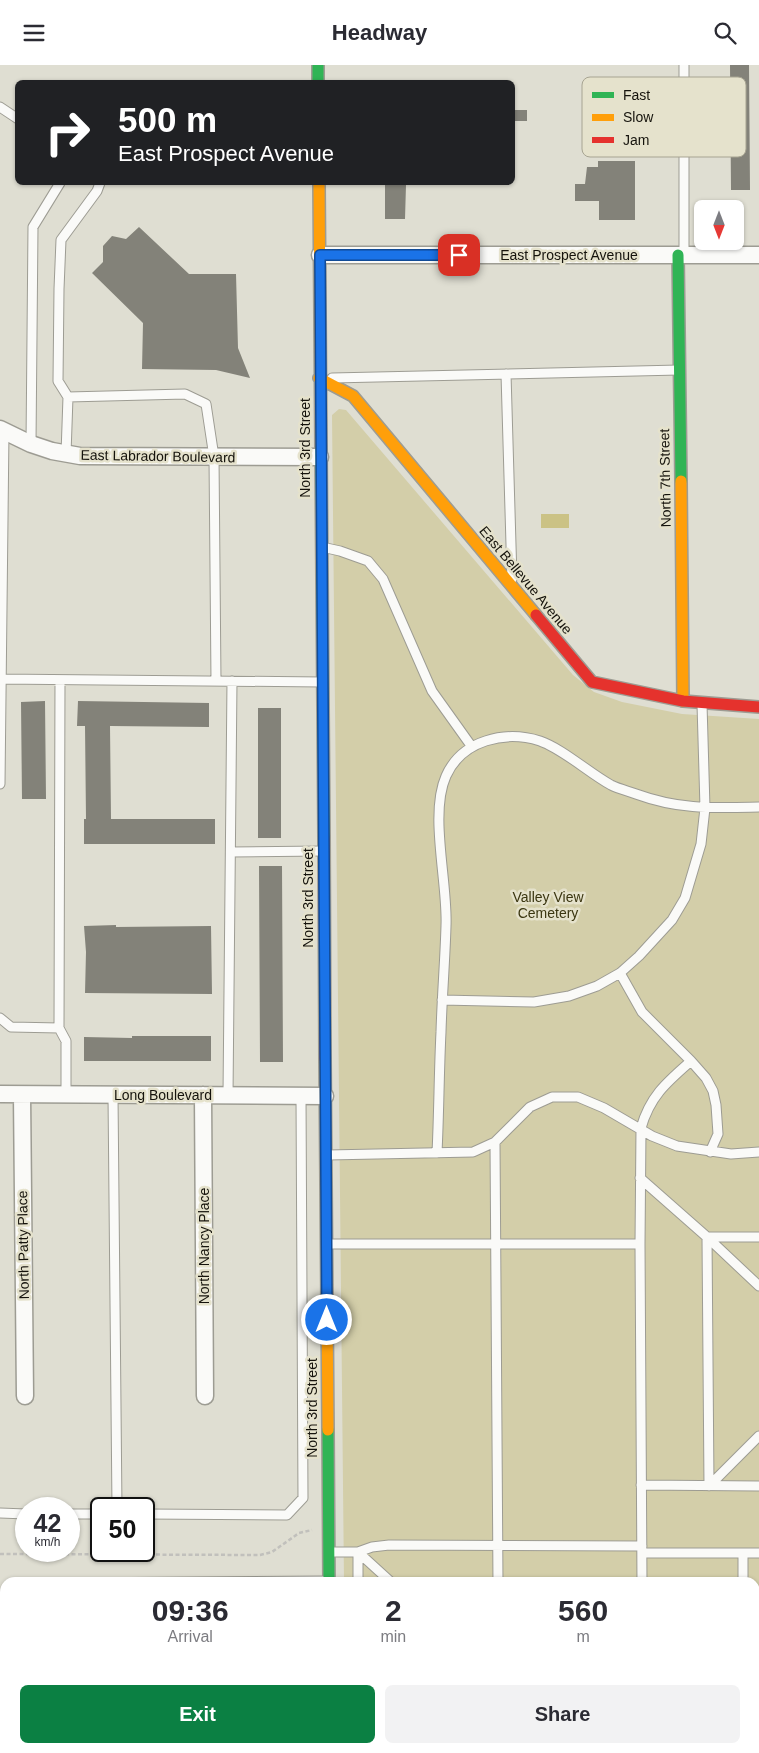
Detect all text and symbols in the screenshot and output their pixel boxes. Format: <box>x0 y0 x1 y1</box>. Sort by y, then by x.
icon: menu <box>20 19 48 47</box>
icon: search <box>711 19 739 47</box>
text: Headway <box>332 20 427 45</box>
legend <box>582 77 746 157</box>
text: Fast <box>623 87 650 103</box>
icon: right <box>35 100 100 165</box>
text: 500 m <box>118 100 217 139</box>
text: Slow <box>623 109 654 125</box>
text: Jam <box>623 132 649 148</box>
text: East Prospect Avenue <box>118 141 334 166</box>
north arrow <box>694 200 744 250</box>
map controls <box>694 200 744 250</box>
pin <box>438 234 480 276</box>
icon: arrive <box>445 241 473 269</box>
street label: East Prospect Avenue <box>500 247 638 263</box>
street label: North 3rd Street <box>297 398 313 498</box>
street label: North 7th Street <box>656 428 674 528</box>
street label: East Labrador Boulevard <box>80 447 236 465</box>
street label: East Bellevue Avenue <box>476 523 576 637</box>
street label: North 3rd Street <box>300 848 316 948</box>
park label: Valley View Cemetery <box>512 889 584 921</box>
street label: Long Boulevard <box>114 1087 212 1103</box>
street label: North Nancy Place <box>196 1187 212 1304</box>
street label: North Patty Place <box>14 1190 32 1300</box>
position arrow <box>300 1293 352 1345</box>
street label: North 3rd Street <box>304 1358 320 1458</box>
speed limit sign: 50 <box>90 1497 155 1562</box>
text: 42 <box>34 1509 61 1537</box>
text: km/h <box>34 1535 61 1549</box>
text: 09:36 <box>152 1594 229 1627</box>
text: 2 <box>385 1594 402 1627</box>
text: 560 <box>558 1594 608 1627</box>
text: Arrival <box>168 1628 213 1645</box>
text: min <box>380 1628 406 1645</box>
text: m <box>576 1628 590 1645</box>
button: Exit <box>20 1685 375 1743</box>
button: Share <box>385 1685 740 1743</box>

